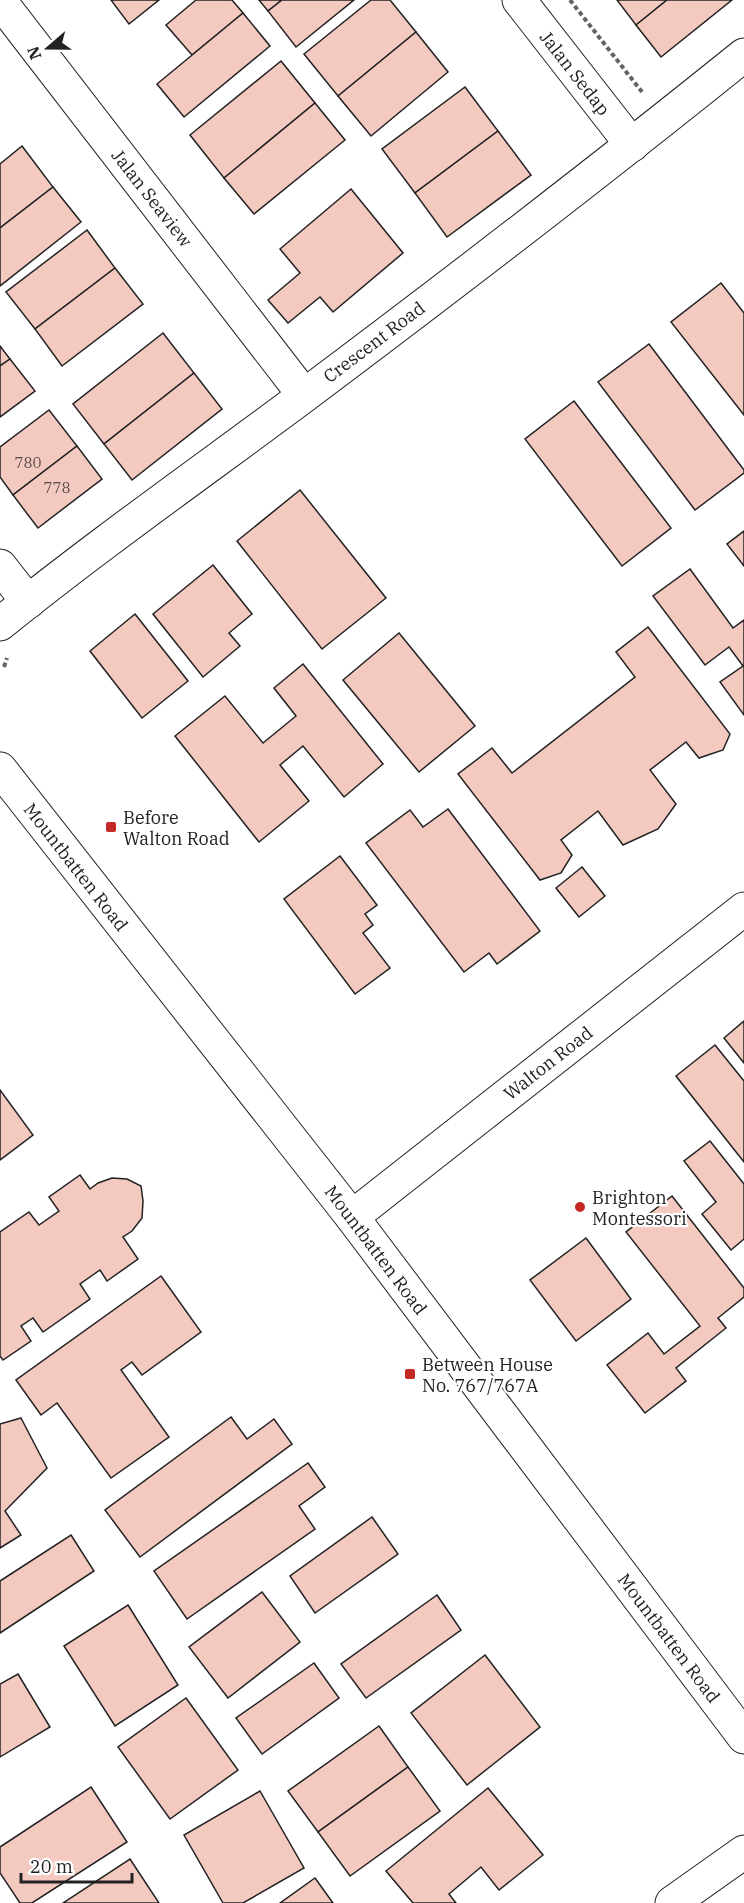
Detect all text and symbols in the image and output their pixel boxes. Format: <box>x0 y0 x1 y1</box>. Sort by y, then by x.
north arrow <box>18 18 78 78</box>
street label: Jalan Sedap <box>535 26 615 120</box>
text: N <box>22 44 45 62</box>
street label: Jalan Seaview <box>107 145 197 251</box>
street label: Crescent Road <box>319 296 429 388</box>
house number: 780 <box>14 453 42 472</box>
house number: 778 <box>43 478 71 497</box>
street label: Mountbatten Road <box>19 798 133 936</box>
place label: Before Walton Road <box>123 806 230 850</box>
marker: Before Walton Road <box>104 820 118 834</box>
street label: Walton Road <box>499 1021 597 1105</box>
street label: Mountbatten Road <box>320 1181 432 1319</box>
place label: Brighton Montessori <box>592 1186 687 1230</box>
marker: Brighton Montessori <box>573 1200 587 1214</box>
place label: Between House No. 767/767A <box>422 1353 553 1397</box>
marker: Between House No. 767/767A <box>403 1367 417 1381</box>
street label: Mountbatten Road <box>613 1569 725 1707</box>
scale bar <box>21 1846 132 1884</box>
text: 20 m <box>30 1855 73 1878</box>

